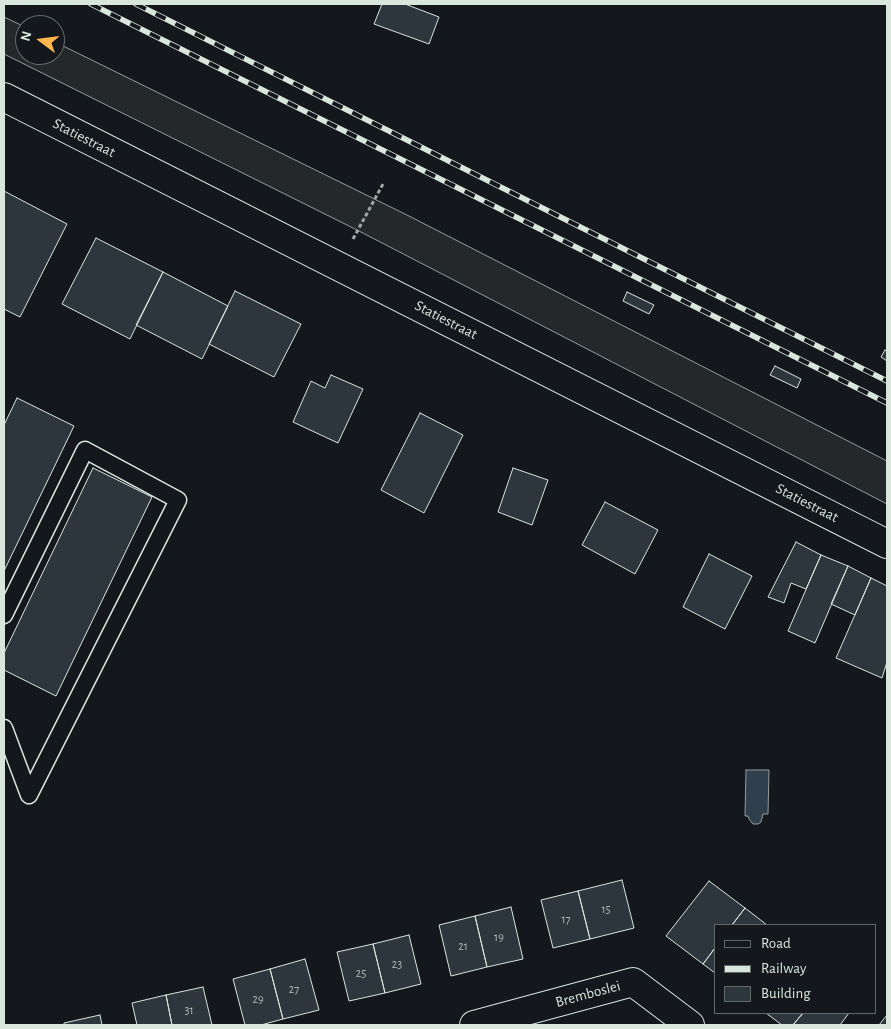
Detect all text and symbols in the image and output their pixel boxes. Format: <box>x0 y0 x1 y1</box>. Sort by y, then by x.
north arrow <box>15 15 65 65</box>
text: N <box>18 30 34 43</box>
street label: Statiestraat <box>50 115 118 161</box>
street label: Statiestraat <box>412 297 480 343</box>
street label: Statiestraat <box>773 480 841 526</box>
house number: 15 <box>601 902 611 916</box>
house number: 17 <box>561 912 571 926</box>
legend <box>714 924 876 1014</box>
house number: 19 <box>494 930 504 944</box>
text: Road <box>761 936 791 951</box>
house number: 21 <box>458 939 468 953</box>
house number: 23 <box>392 957 402 971</box>
text: Railway <box>761 961 806 976</box>
house number: 25 <box>356 966 366 980</box>
street label: Bremboslei <box>554 977 622 1011</box>
house number: 27 <box>289 982 299 996</box>
text: Building <box>761 986 811 1001</box>
house number: 29 <box>252 992 264 1006</box>
house number: 31 <box>184 1003 194 1017</box>

